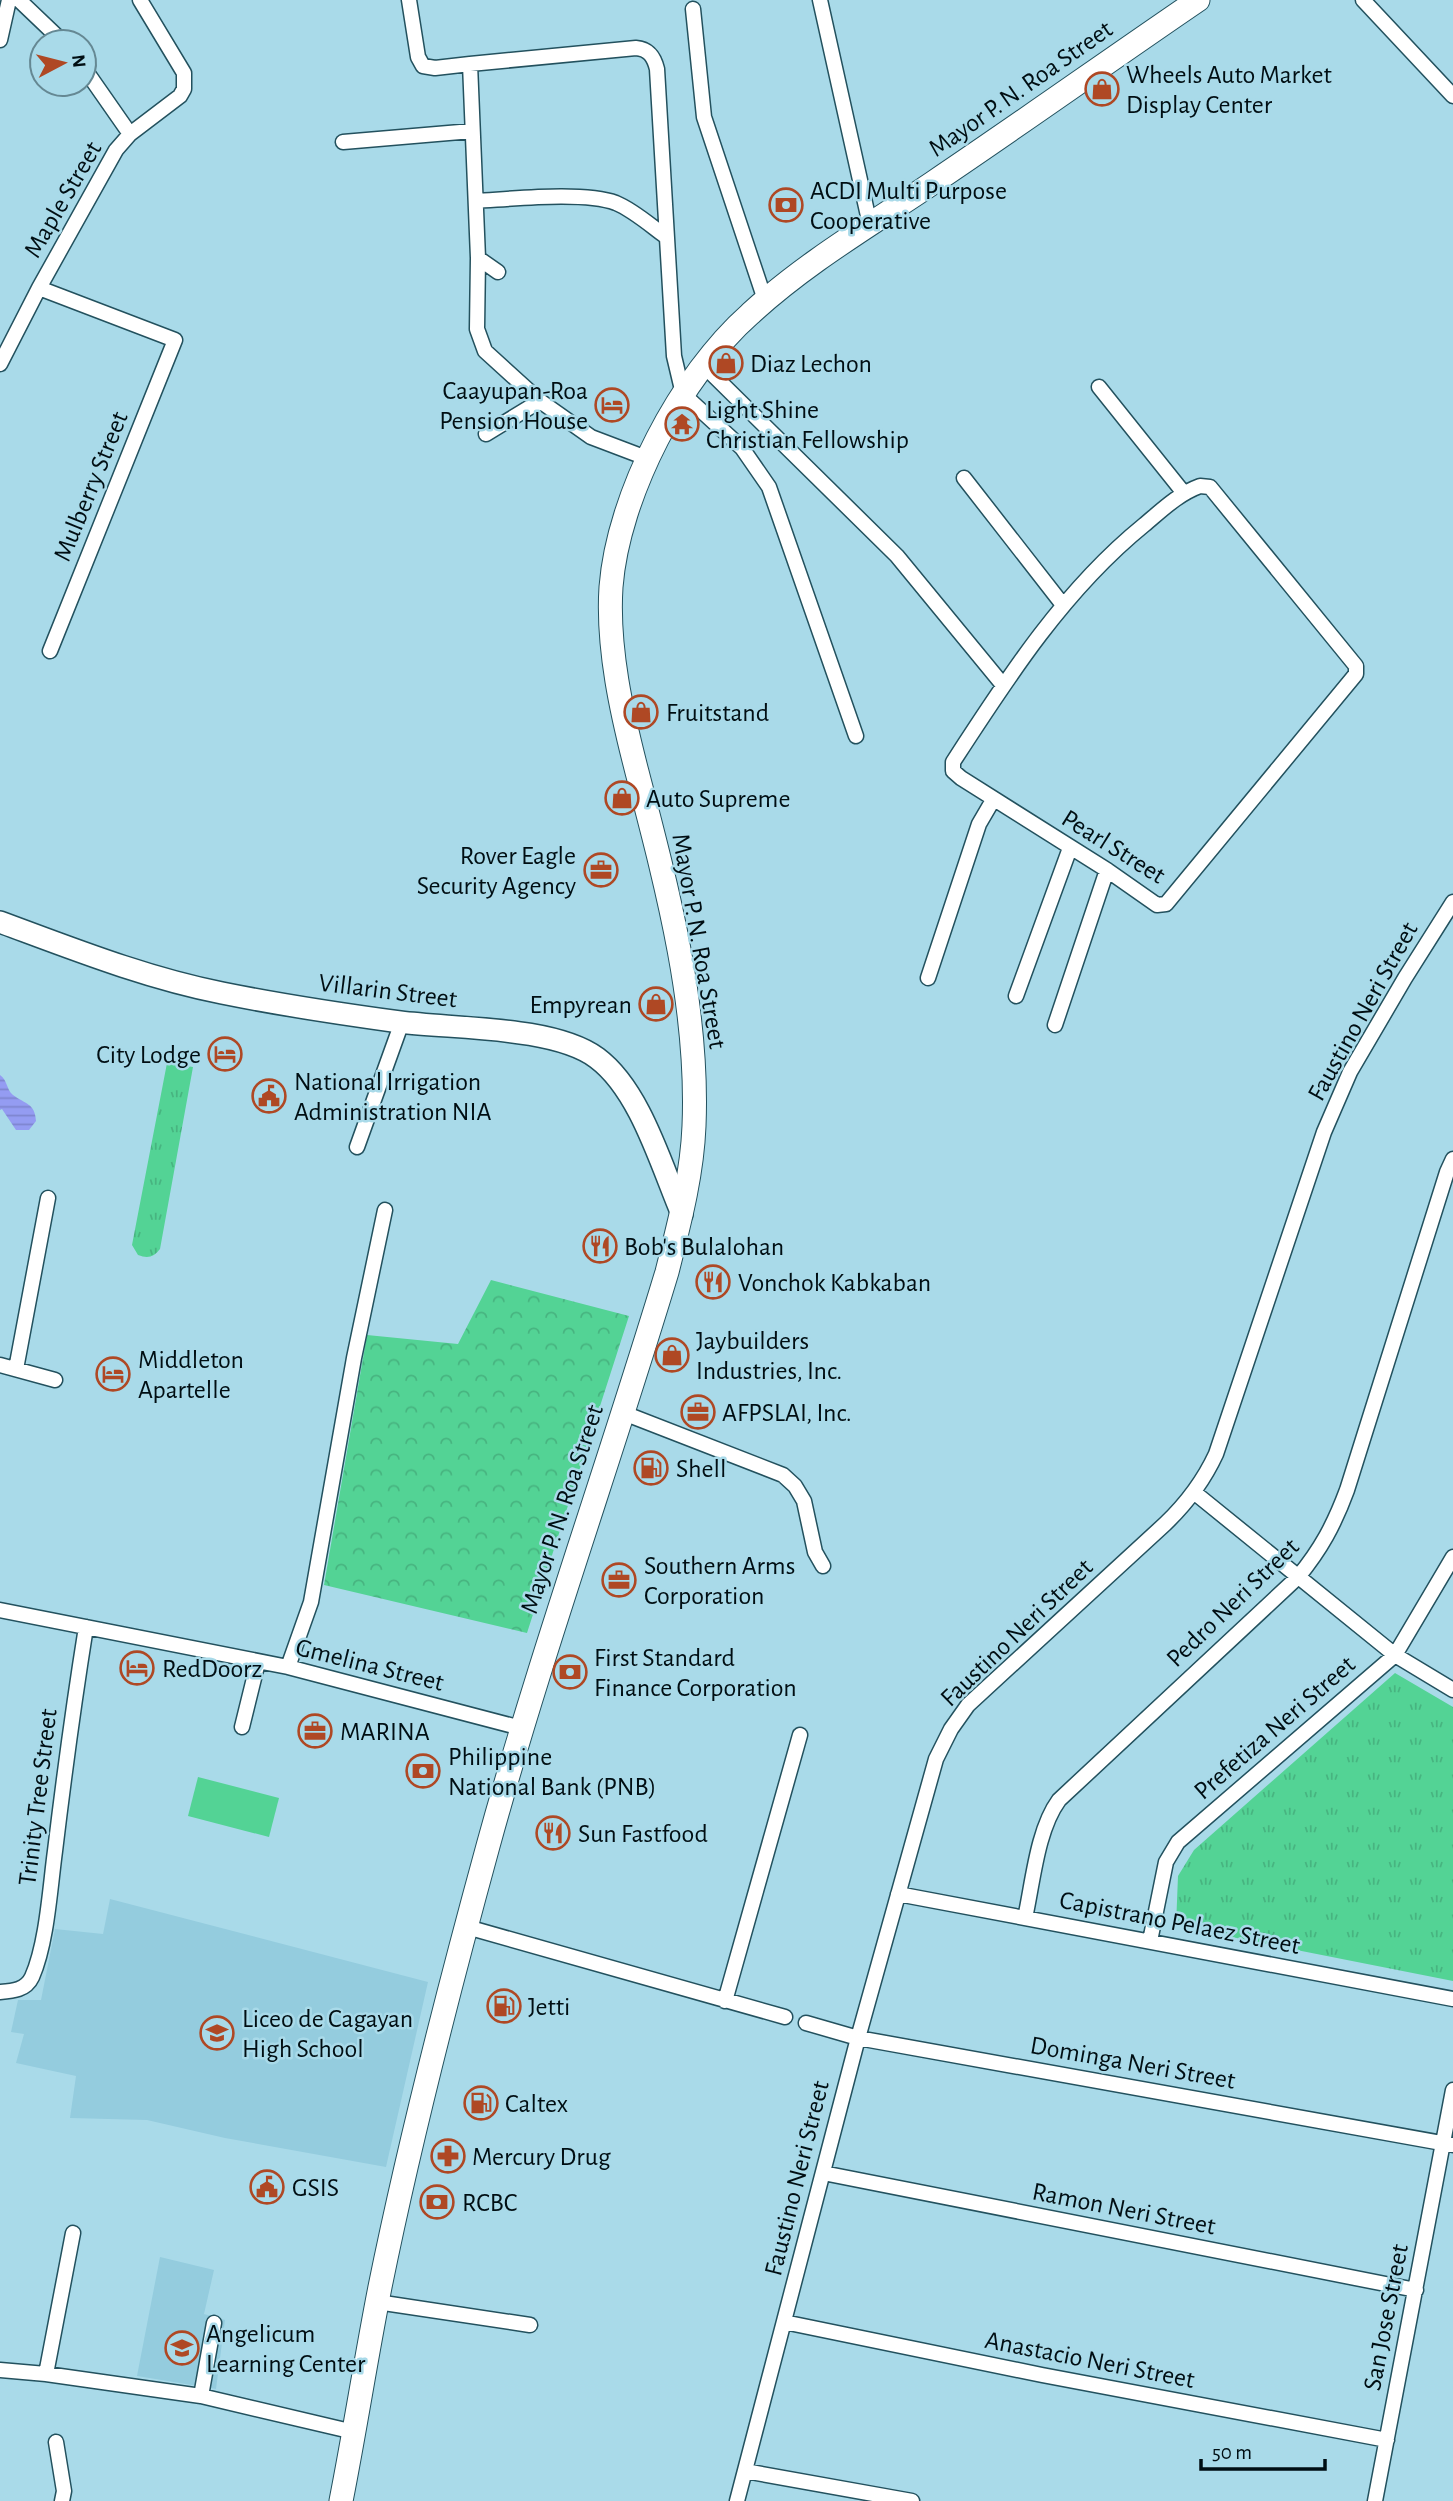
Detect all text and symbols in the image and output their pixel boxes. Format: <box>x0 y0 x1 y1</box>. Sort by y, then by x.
street label: Mayor P. N. Roa Street <box>924 16 1117 162</box>
north arrow <box>28 28 98 98</box>
text: N <box>68 53 89 69</box>
place label: Wheels Auto Market Display Center <box>1126 62 1332 118</box>
shop icon: Wheels Auto Market Display Center <box>1083 70 1121 108</box>
street label: Maple Street <box>19 137 106 262</box>
place label: ACDI Multi Purpose Cooperative <box>810 178 1007 234</box>
bank icon: ACDI Multi Purpose Cooperative <box>767 186 805 224</box>
shop icon: Diaz Lechon <box>707 344 745 382</box>
place label: Diaz Lechon <box>750 351 872 377</box>
place label: Caayupan-Roa Pension House <box>439 378 588 434</box>
hotel icon: Caayupan-Roa Pension House <box>593 386 631 424</box>
place label: Light Shine Christian Fellowship <box>706 397 909 453</box>
temple icon: Light Shine Christian Fellowship <box>663 405 701 443</box>
street label: Mulberry Street <box>49 408 133 565</box>
shop icon: Fruitstand <box>622 693 660 731</box>
place label: Fruitstand <box>666 700 769 726</box>
shop icon: Auto Supreme <box>603 779 641 817</box>
place label: Auto Supreme <box>646 786 790 812</box>
street label: Pearl Street <box>1057 805 1170 889</box>
street label: Mayor P. N. Roa Street <box>667 832 731 1051</box>
place label: Rover Eagle Security Agency <box>417 843 576 899</box>
office icon: Rover Eagle Security Agency <box>582 851 620 889</box>
street label: Faustino Neri Street <box>1303 918 1423 1105</box>
street label: Villarin Street <box>317 970 459 1012</box>
shop icon: Empyrean <box>637 985 675 1023</box>
place label: Empyrean <box>529 992 632 1018</box>
hotel icon: City Lodge <box>206 1035 244 1073</box>
place label: City Lodge <box>96 1042 201 1068</box>
place label: National Irrigation Administration NIA <box>294 1069 491 1125</box>
public building icon: National Irrigation Administration NIA <box>250 1077 288 1115</box>
restaurant icon: Bob's Bulalohan <box>581 1227 619 1265</box>
place label: Bob's Bulalohan <box>624 1234 784 1260</box>
restaurant icon: Vonchok Kabkaban <box>694 1263 732 1301</box>
place label: Vonchok Kabkaban <box>738 1270 931 1296</box>
place label: Jaybuilders Industries, Inc. <box>696 1328 842 1384</box>
shop icon: Jaybuilders Industries, Inc. <box>653 1336 691 1374</box>
place label: Middleton Apartelle <box>138 1347 244 1403</box>
hotel icon: Middleton Apartelle <box>94 1355 132 1393</box>
office icon: AFPSLAI, Inc. <box>679 1393 717 1431</box>
place label: AFPSLAI, Inc. <box>722 1400 852 1426</box>
street label: Mayor P. N. Roa Street <box>516 1402 608 1617</box>
fuel station icon: Shell <box>632 1449 670 1487</box>
place label: Shell <box>676 1456 726 1482</box>
street label: Pedro Neri Street <box>1162 1533 1304 1672</box>
place label: Southern Arms Corporation <box>644 1553 795 1609</box>
street label: Faustino Neri Street <box>936 1554 1098 1711</box>
office icon: Southern Arms Corporation <box>600 1561 638 1599</box>
street label: Gmelina Street <box>293 1634 446 1696</box>
place label: First Standard Finance Corporation <box>594 1645 797 1701</box>
hotel icon: RedDoorz <box>118 1649 156 1687</box>
street label: Prefetiza Neri Street <box>1189 1651 1360 1804</box>
bank icon: First Standard Finance Corporation <box>551 1653 589 1691</box>
place label: RedDoorz <box>162 1656 262 1682</box>
street label: Trinity Tree Street <box>14 1707 62 1887</box>
office icon: MARINA <box>296 1712 334 1750</box>
place label: MARINA <box>340 1719 430 1745</box>
place label: Philippine National Bank (PNB) <box>448 1744 656 1800</box>
bank icon: Philippine National Bank (PNB) <box>404 1752 442 1790</box>
restaurant icon: Sun Fastfood <box>534 1814 572 1852</box>
place label: Sun Fastfood <box>578 1821 708 1847</box>
street label: Capistrano Pelaez Street <box>1057 1887 1302 1959</box>
fuel station icon: Jetti <box>485 1987 523 2025</box>
place label: Jetti <box>528 1994 570 2020</box>
place label: Liceo de Cagayan High School <box>242 2006 413 2062</box>
school or university icon: Liceo de Cagayan High School <box>198 2014 236 2052</box>
street label: Dominga Neri Street <box>1028 2032 1237 2094</box>
street label: Faustino Neri Street <box>760 2078 834 2278</box>
fuel station icon: Caltex <box>462 2084 500 2122</box>
place label: Caltex <box>505 2091 568 2117</box>
pharmacy icon: Mercury Drug <box>429 2137 467 2175</box>
place label: Mercury Drug <box>472 2144 611 2170</box>
public building icon: GSIS <box>248 2168 286 2206</box>
place label: GSIS <box>292 2175 339 2201</box>
street label: Ramon Neri Street <box>1030 2178 1218 2239</box>
bank icon: RCBC <box>418 2183 456 2221</box>
place label: RCBC <box>462 2190 517 2216</box>
street label: San Jose Street <box>1359 2242 1413 2393</box>
place label: Angelicum Learning Center <box>206 2321 366 2377</box>
street label: Anastacio Neri Street <box>983 2327 1197 2393</box>
school or university icon: Angelicum Learning Center <box>163 2329 201 2367</box>
scale bar <box>1201 2428 1325 2472</box>
text: 50 m <box>1212 2442 1252 2463</box>

